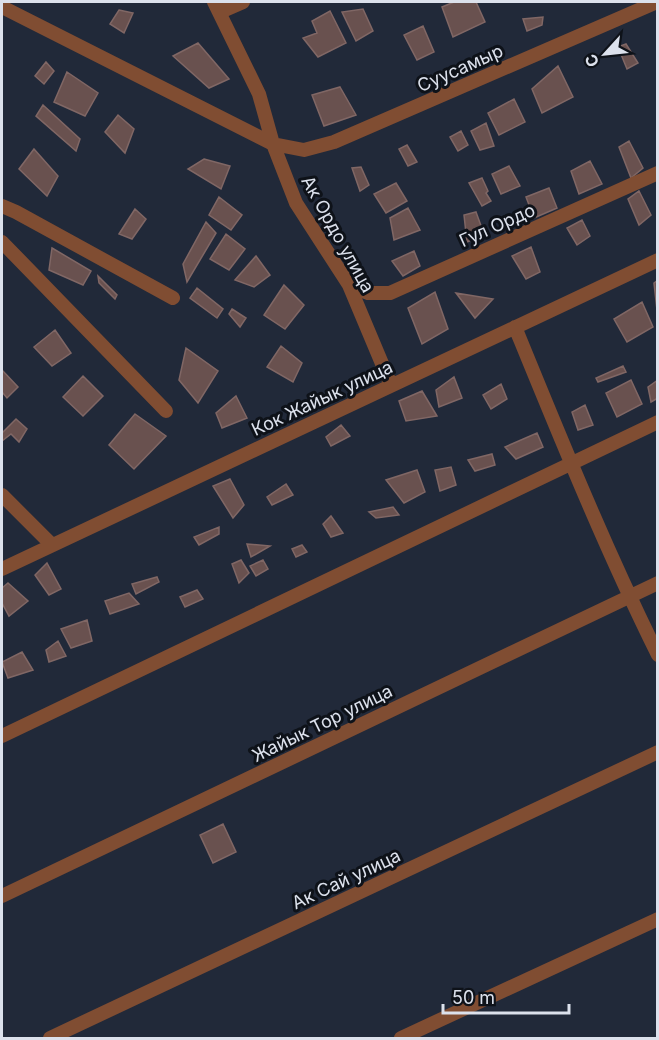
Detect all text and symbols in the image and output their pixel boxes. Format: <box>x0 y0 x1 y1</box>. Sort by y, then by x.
north arrow <box>575 24 635 84</box>
street label: Суусамыр <box>414 40 506 96</box>
text: С <box>580 51 603 71</box>
street label: Ак Ордо улица <box>297 172 379 296</box>
street label: Гул Ордо <box>456 199 538 251</box>
street label: Кок Жайык улица <box>248 356 396 440</box>
street label: Жайык Тор улица <box>248 680 396 766</box>
street label: Ак Сай улица <box>288 845 404 913</box>
scale bar <box>443 977 569 1015</box>
text: 50 m <box>452 987 495 1008</box>

